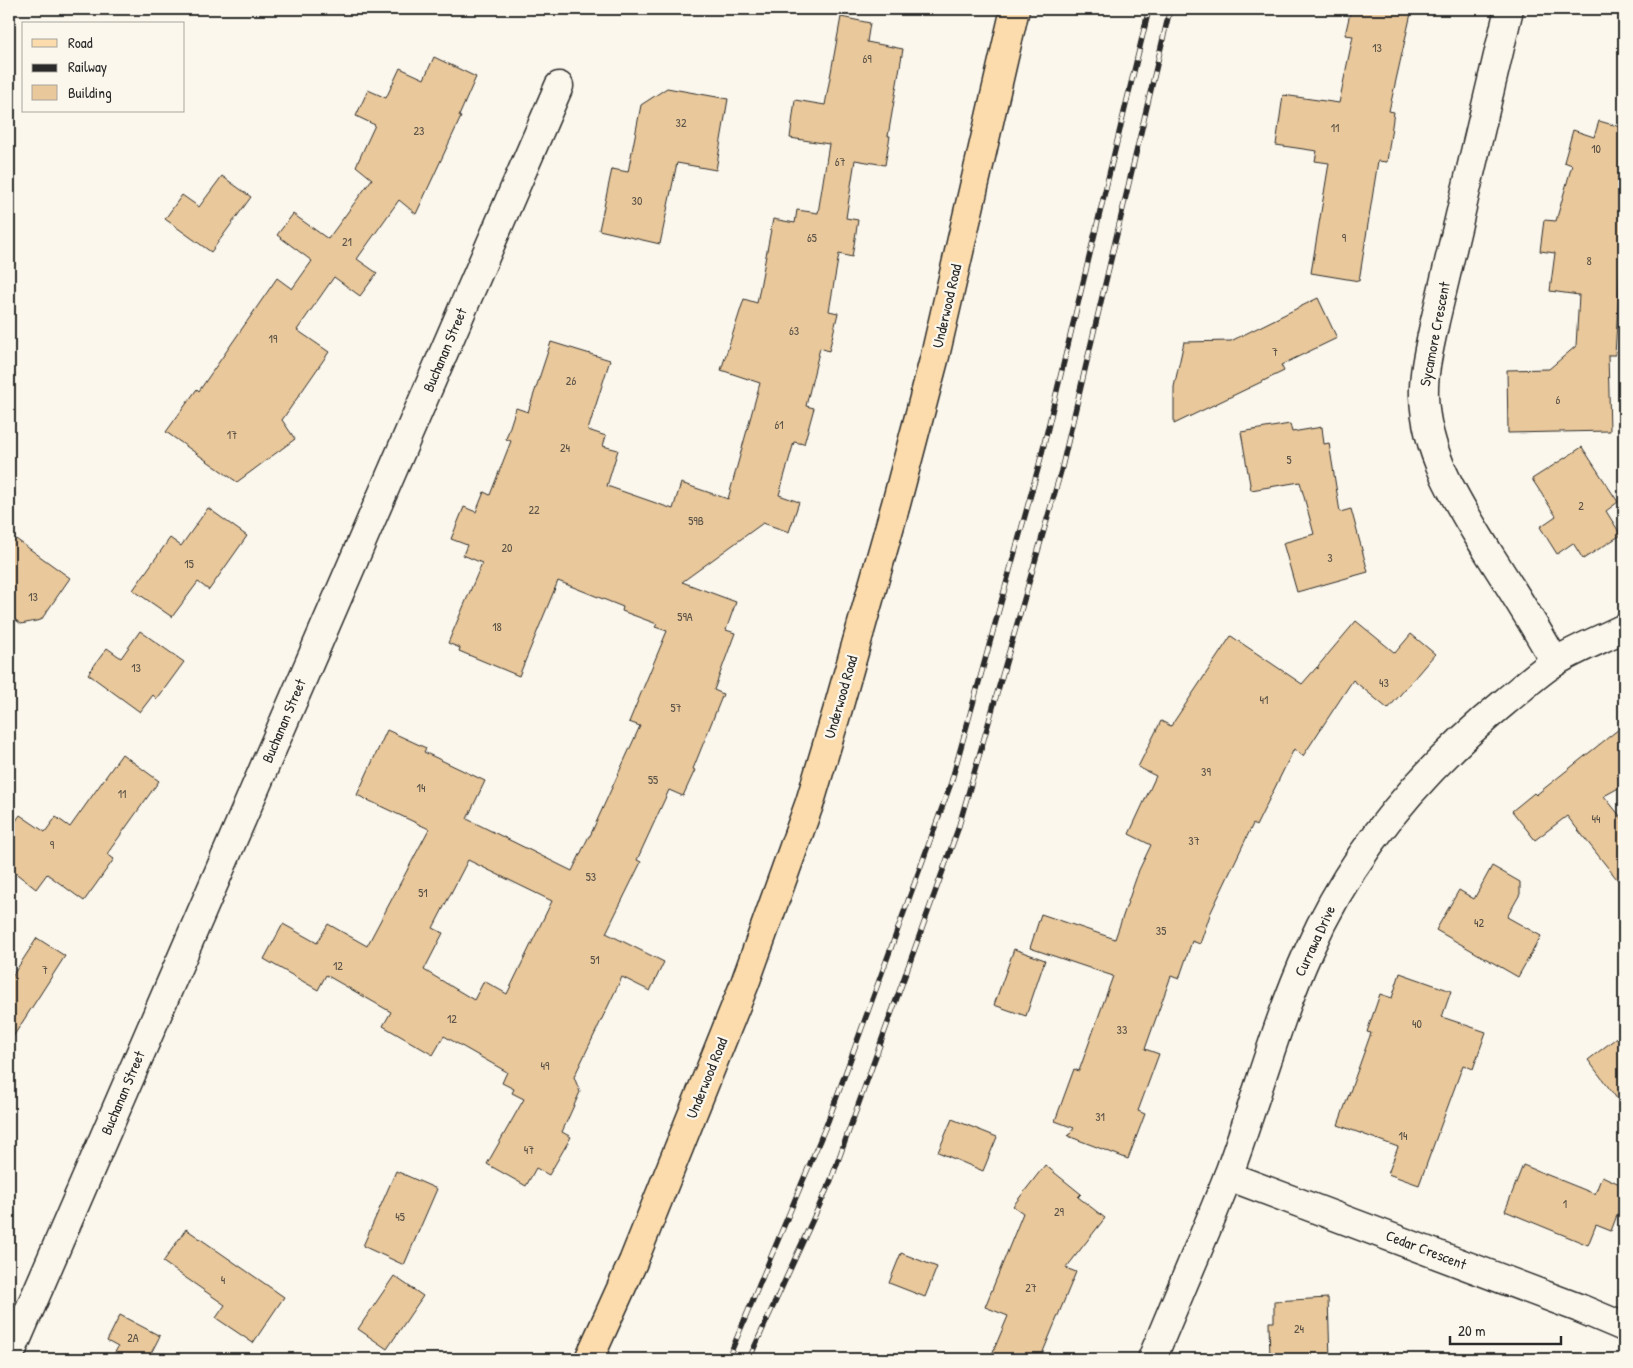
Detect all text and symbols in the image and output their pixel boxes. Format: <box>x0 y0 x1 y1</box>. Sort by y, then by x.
legend <box>22 22 185 112</box>
text: Road <box>68 32 93 53</box>
house number: 13 <box>1372 39 1382 56</box>
house number: 69 <box>862 50 872 67</box>
text: Railway <box>68 56 107 77</box>
text: Building <box>68 82 112 103</box>
house number: 32 <box>676 114 687 131</box>
house number: 11 <box>1331 119 1339 136</box>
house number: 23 <box>414 122 425 139</box>
house number: 10 <box>1591 140 1601 157</box>
house number: 67 <box>835 153 845 170</box>
house number: 30 <box>632 192 642 209</box>
house number: 65 <box>807 229 817 246</box>
house number: 9 <box>1342 229 1347 246</box>
house number: 21 <box>342 233 352 250</box>
house number: 8 <box>1586 252 1592 269</box>
street label: Underwood Road <box>927 262 966 350</box>
street label: Sycamore Crescent <box>1414 279 1455 388</box>
street label: Buchanan Street <box>417 304 472 395</box>
house number: 63 <box>789 322 799 339</box>
house number: 19 <box>269 330 278 347</box>
house number: 7 <box>1272 343 1278 360</box>
house number: 26 <box>566 372 576 389</box>
house number: 6 <box>1556 391 1561 408</box>
house number: 61 <box>774 416 784 433</box>
house number: 17 <box>227 426 237 443</box>
house number: 24 <box>560 439 571 456</box>
house number: 5 <box>1286 451 1292 468</box>
house number: 2 <box>1578 497 1584 514</box>
house number: 22 <box>528 501 540 518</box>
house number: 59B <box>688 512 704 529</box>
house number: 20 <box>502 539 513 556</box>
house number: 3 <box>1327 549 1333 566</box>
house number: 15 <box>184 555 194 572</box>
house number: 13 <box>28 588 38 605</box>
house number: 59A <box>677 608 693 625</box>
house number: 18 <box>492 618 502 635</box>
street label: Underwood Road <box>819 653 862 741</box>
house number: 13 <box>131 659 141 676</box>
house number: 43 <box>1379 674 1389 691</box>
street label: Buchanan Street <box>256 675 311 766</box>
house number: 41 <box>1260 691 1268 708</box>
house number: 57 <box>670 699 682 716</box>
house number: 39 <box>1201 763 1211 780</box>
house number: 55 <box>648 771 658 788</box>
house number: 14 <box>417 779 426 796</box>
house number: 11 <box>118 785 126 802</box>
house number: 44 <box>1591 810 1601 827</box>
house number: 37 <box>1188 832 1200 849</box>
house number: 9 <box>50 836 55 853</box>
house number: 53 <box>586 868 596 885</box>
house number: 51 <box>418 884 428 901</box>
street label: Currawa Drive <box>1289 902 1340 980</box>
house number: 42 <box>1474 914 1484 931</box>
house number: 35 <box>1156 922 1166 939</box>
house number: 51 <box>590 951 600 968</box>
house number: 12 <box>333 957 343 974</box>
house number: 7 <box>42 961 48 978</box>
house number: 12 <box>447 1010 457 1027</box>
house number: 40 <box>1412 1015 1422 1032</box>
house number: 33 <box>1117 1021 1127 1038</box>
street label: Underwood Road <box>681 1034 732 1121</box>
street label: Buchanan Street <box>95 1047 150 1138</box>
house number: 49 <box>541 1057 550 1074</box>
house number: 31 <box>1095 1108 1105 1125</box>
house number: 14 <box>1399 1127 1408 1144</box>
house number: 47 <box>524 1141 534 1158</box>
house number: 1 <box>1563 1195 1567 1212</box>
house number: 29 <box>1054 1203 1065 1220</box>
house number: 45 <box>395 1208 405 1225</box>
street label: Cedar Crescent <box>1383 1225 1470 1275</box>
house number: 4 <box>221 1271 226 1288</box>
house number: 27 <box>1025 1279 1037 1296</box>
scale bar <box>1450 1313 1562 1345</box>
house number: 24 <box>1294 1320 1305 1337</box>
text: 20 m <box>1458 1320 1485 1341</box>
house number: 2A <box>127 1329 139 1346</box>

